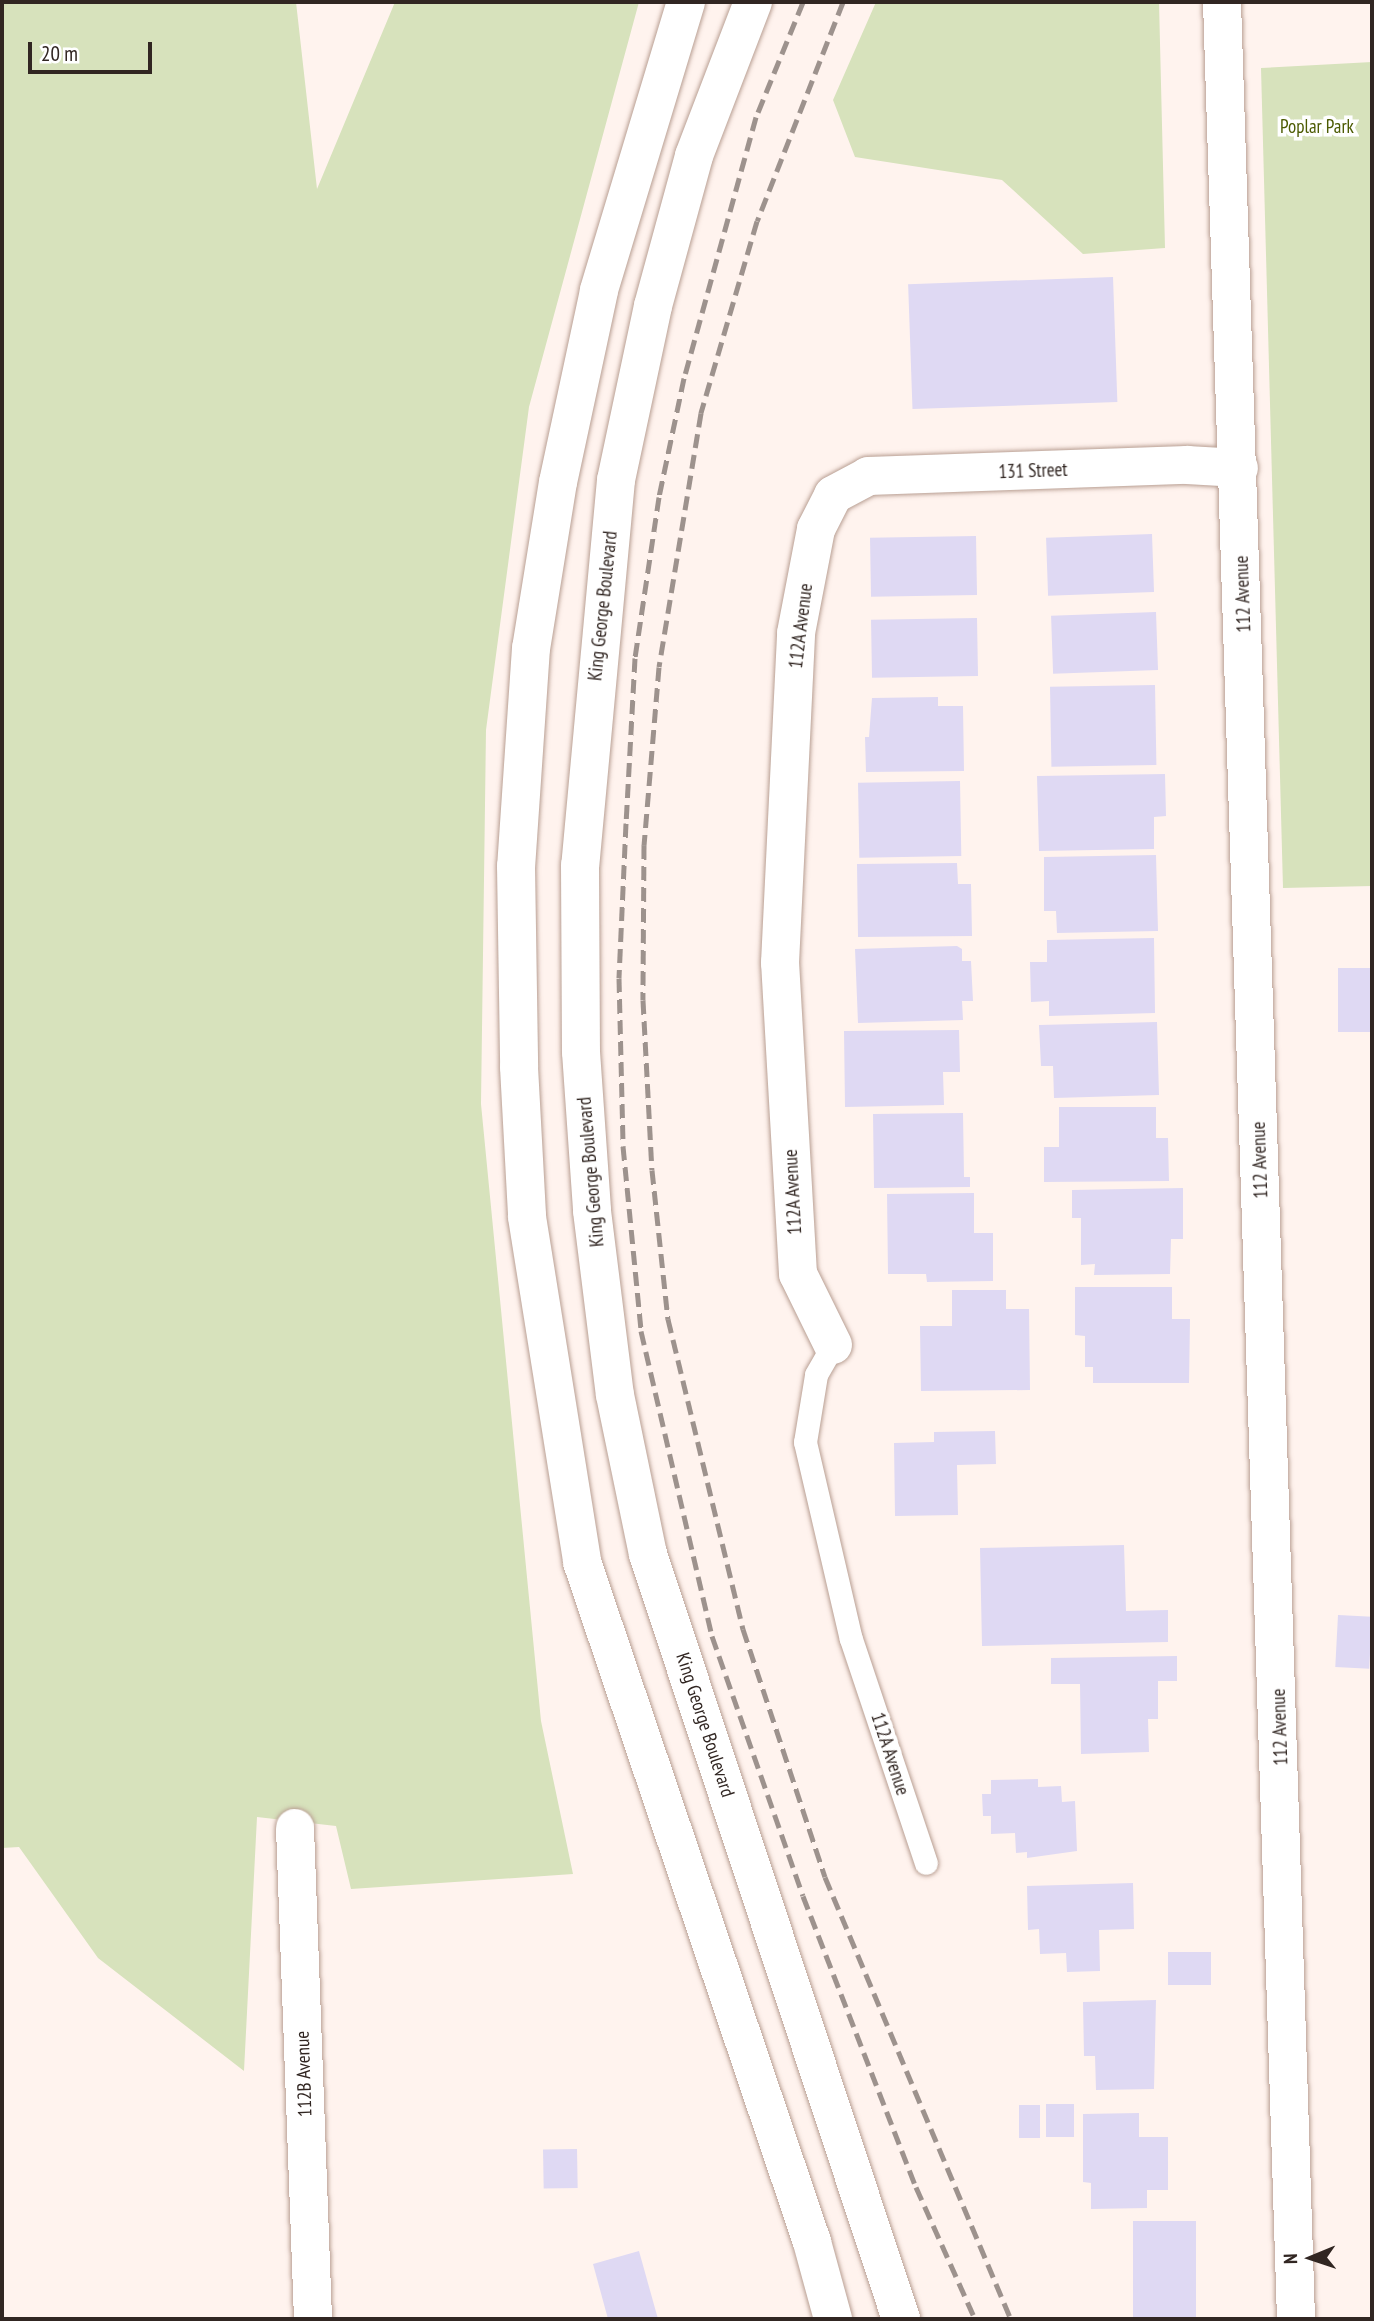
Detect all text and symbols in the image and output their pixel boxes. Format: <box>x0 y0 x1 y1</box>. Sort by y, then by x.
scale bar <box>32 28 156 72</box>
text: 20 m <box>41 40 78 67</box>
park label: Poplar Park <box>1280 116 1354 138</box>
street label: 131 Street <box>998 458 1068 484</box>
street label: King George Boulevard <box>584 530 622 682</box>
street label: 112 Avenue <box>1230 555 1256 633</box>
street label: 112A Avenue <box>784 582 818 670</box>
street label: King George Boulevard <box>573 1096 609 1248</box>
street label: 112 Avenue <box>1247 1121 1273 1199</box>
street label: 112A Avenue <box>779 1148 807 1236</box>
street label: King George Boulevard <box>671 1650 739 1800</box>
street label: 112 Avenue <box>1267 1688 1293 1766</box>
street label: 112A Avenue <box>866 1709 914 1799</box>
street label: 112B Avenue <box>291 2030 317 2118</box>
north arrow <box>1276 2223 1346 2293</box>
text: N <box>1278 2253 1302 2264</box>

